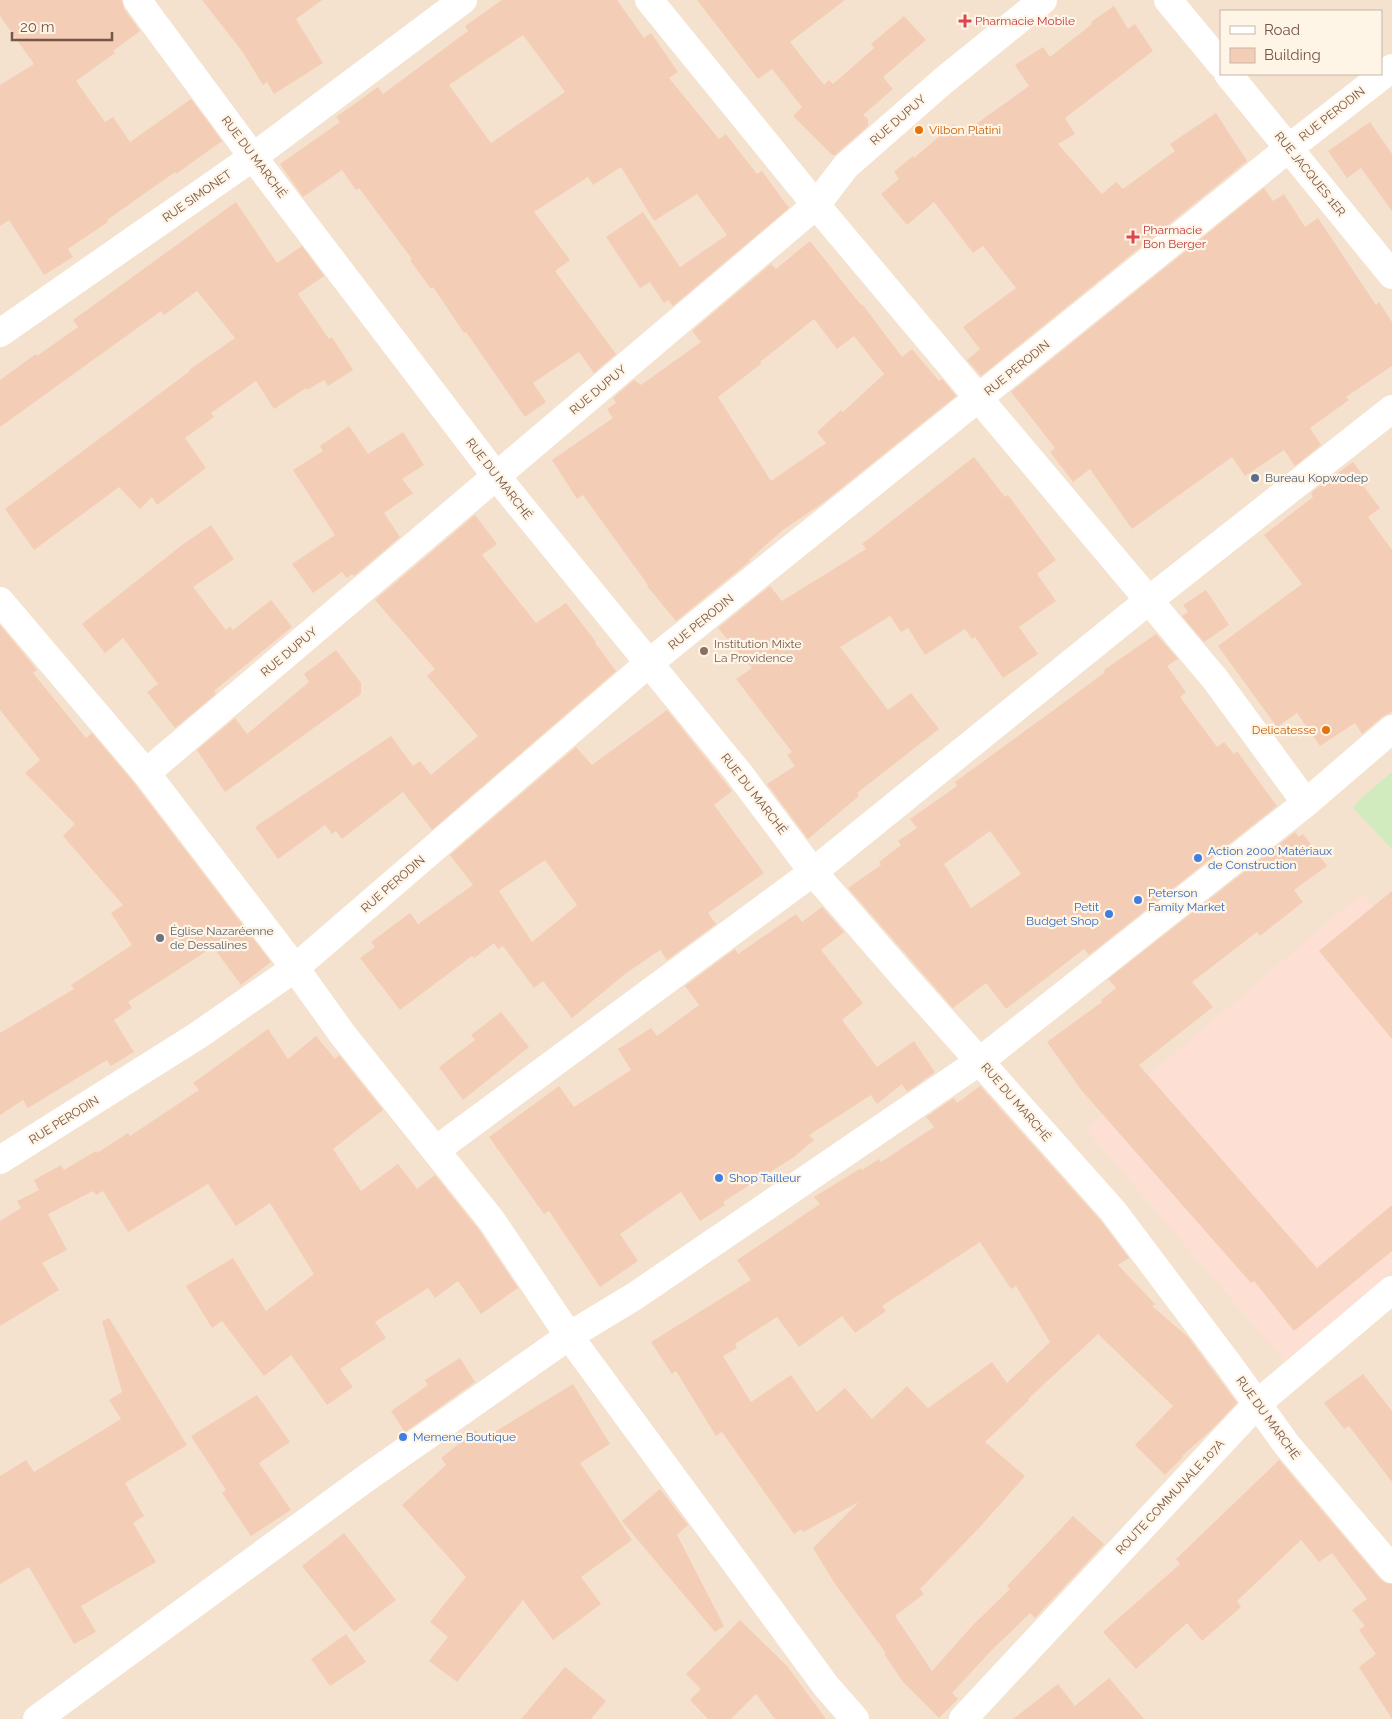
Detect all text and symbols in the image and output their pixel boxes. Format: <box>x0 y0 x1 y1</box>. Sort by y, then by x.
scale bar <box>12 10 112 42</box>
legend <box>1220 10 1382 75</box>
place label: Pharmacie Mobile <box>975 14 1075 28</box>
marker: Pharmacie Mobile <box>959 15 971 27</box>
text: 20 m <box>20 18 55 36</box>
text: Road <box>1264 21 1300 39</box>
text: Building <box>1264 46 1321 64</box>
street label: RUE PERODIN <box>1296 84 1368 144</box>
street label: RUE DUPUY <box>867 92 929 148</box>
street label: RUE DU MARCHÉ <box>219 113 289 201</box>
place label: Vilbon Platini <box>929 123 1001 137</box>
marker: Vilbon Platini <box>913 124 925 136</box>
street label: RUE JACQUES 1ER <box>1272 129 1348 219</box>
street label: RUE SIMONET <box>160 167 235 225</box>
place label: Pharmacie Bon Berger <box>1143 223 1207 251</box>
marker: Pharmacie Bon Berger <box>1127 231 1139 243</box>
street label: RUE PERODIN <box>982 337 1052 399</box>
street label: RUE DUPUY <box>567 362 629 418</box>
street label: RUE DU MARCHÉ <box>463 436 535 522</box>
place label: Bureau Kopwodep <box>1265 471 1368 485</box>
marker: Bureau Kopwodep <box>1249 472 1261 484</box>
street label: RUE PERODIN <box>666 591 736 653</box>
street label: RUE DUPUY <box>258 624 320 680</box>
place label: Institution Mixte La Providence <box>714 637 802 665</box>
marker: Institution Mixte La Providence <box>698 645 710 657</box>
place label: Delicatesse <box>1252 723 1316 737</box>
marker: Delicatesse <box>1320 724 1332 736</box>
street label: RUE DU MARCHÉ <box>718 751 790 837</box>
place label: Action 2000 Matériaux de Construction <box>1208 844 1332 872</box>
marker: Action 2000 Matériaux de Construction <box>1192 852 1204 864</box>
street label: RUE PERODIN <box>358 853 428 915</box>
place label: Peterson Family Market <box>1148 886 1225 914</box>
marker: Peterson Family Market <box>1132 894 1144 906</box>
place label: Petit Budget Shop <box>1026 900 1099 928</box>
marker: Petit Budget Shop <box>1103 908 1115 920</box>
place label: Église Nazaréenne de Dessalines <box>170 924 274 952</box>
marker: Église Nazaréenne de Dessalines <box>154 932 166 944</box>
street label: RUE DU MARCHÉ <box>978 1060 1054 1144</box>
street label: RUE PERODIN <box>26 1093 102 1147</box>
place label: Shop Tailleur <box>729 1171 801 1185</box>
marker: Shop Tailleur <box>713 1172 725 1184</box>
street label: RUE DU MARCHÉ <box>1233 1374 1303 1462</box>
place label: Memene Boutique <box>413 1430 516 1444</box>
marker: Memene Boutique <box>397 1431 409 1443</box>
street label: ROUTE COMMUNALE 107A <box>1113 1437 1227 1557</box>

